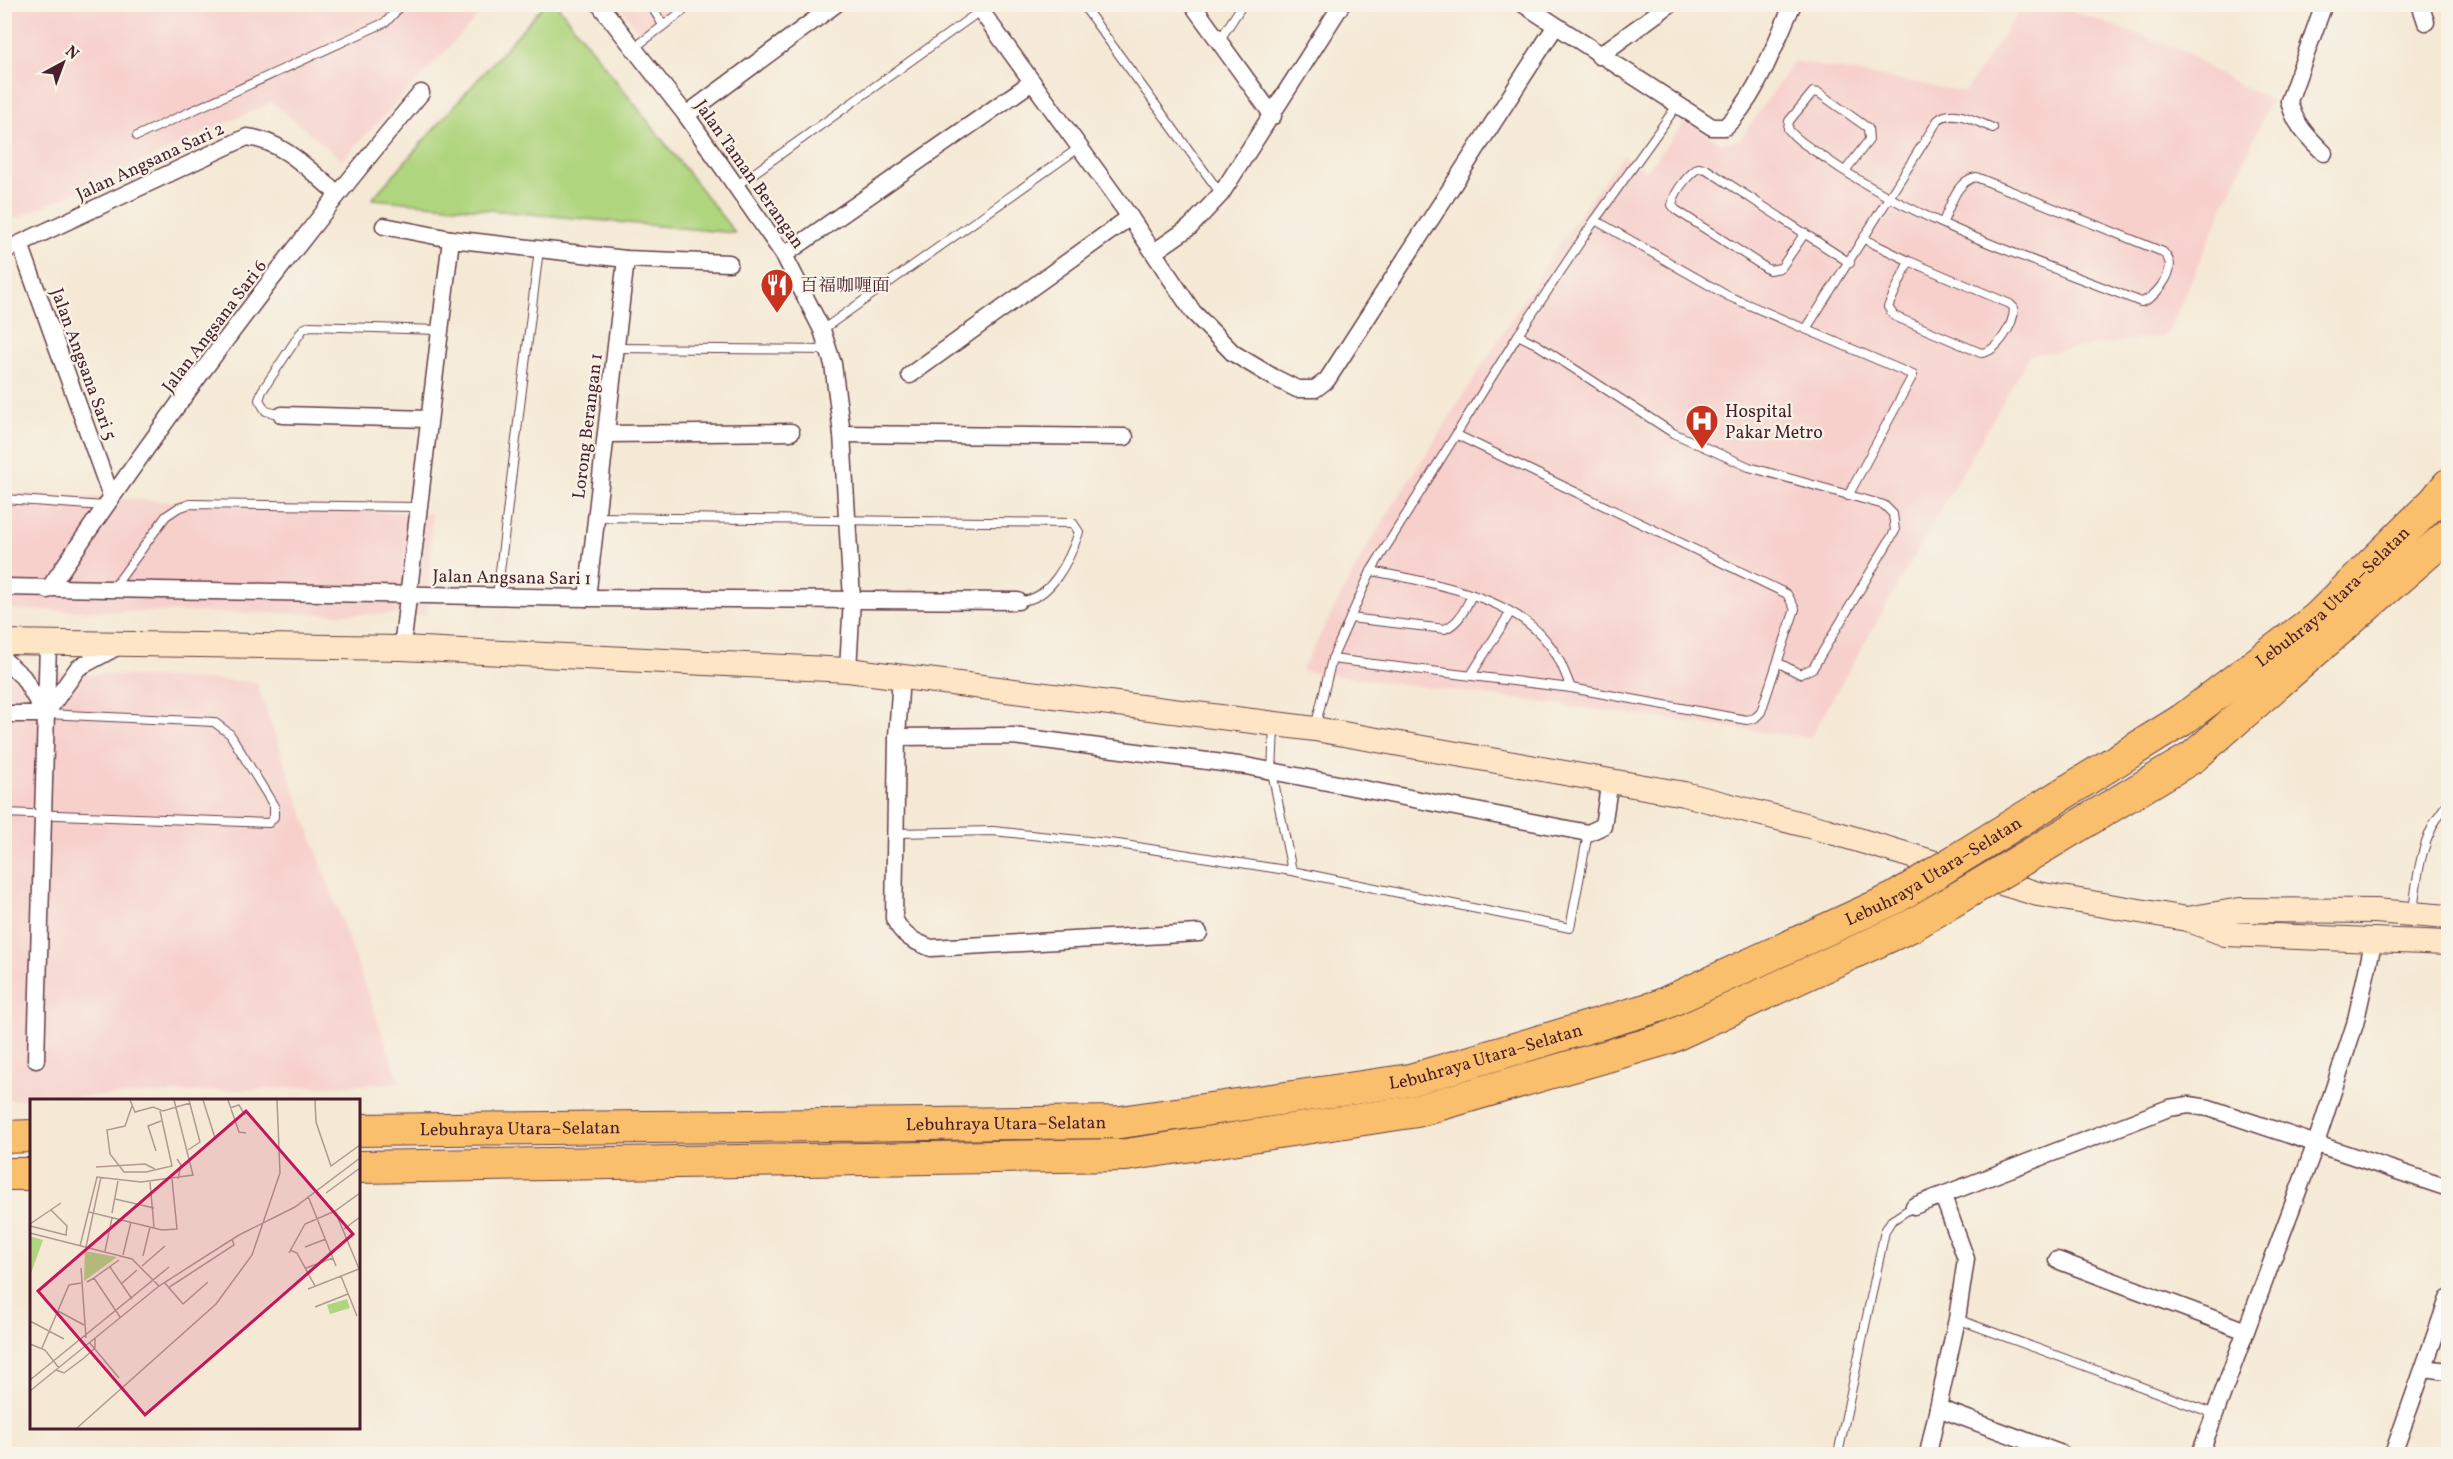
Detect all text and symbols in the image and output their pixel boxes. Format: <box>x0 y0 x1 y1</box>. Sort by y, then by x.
north arrow <box>33 33 93 93</box>
text: N <box>60 41 83 66</box>
street label: Jalan Taman Berangan <box>688 95 810 255</box>
street label: Jalan Angsana Sari 2 <box>72 117 229 208</box>
street label: Jalan Angsana Sari 6 <box>157 255 274 399</box>
restaurant icon: 百福咖喱面 <box>759 267 795 314</box>
place label: 百福咖喱面 <box>800 274 890 299</box>
street label: Jalan Angsana Sari 5 <box>43 285 122 444</box>
street label: Lorong Berangan 1 <box>567 352 610 501</box>
place label: Hospital Pakar Metro <box>1725 400 1823 446</box>
hospital icon: Hospital Pakar Metro <box>1684 403 1720 450</box>
street label: Lebuhraya Utara–Selatan <box>2251 521 2417 674</box>
street label: Jalan Angsana Sari 1 <box>432 565 591 592</box>
street label: Lebuhraya Utara–Selatan <box>1842 811 2027 933</box>
street label: Lebuhraya Utara–Selatan <box>1387 1018 1586 1097</box>
inset map <box>30 1099 360 1429</box>
street label: Lebuhraya Utara–Selatan <box>906 1111 1107 1138</box>
street label: Lebuhraya Utara–Selatan <box>420 1116 621 1143</box>

